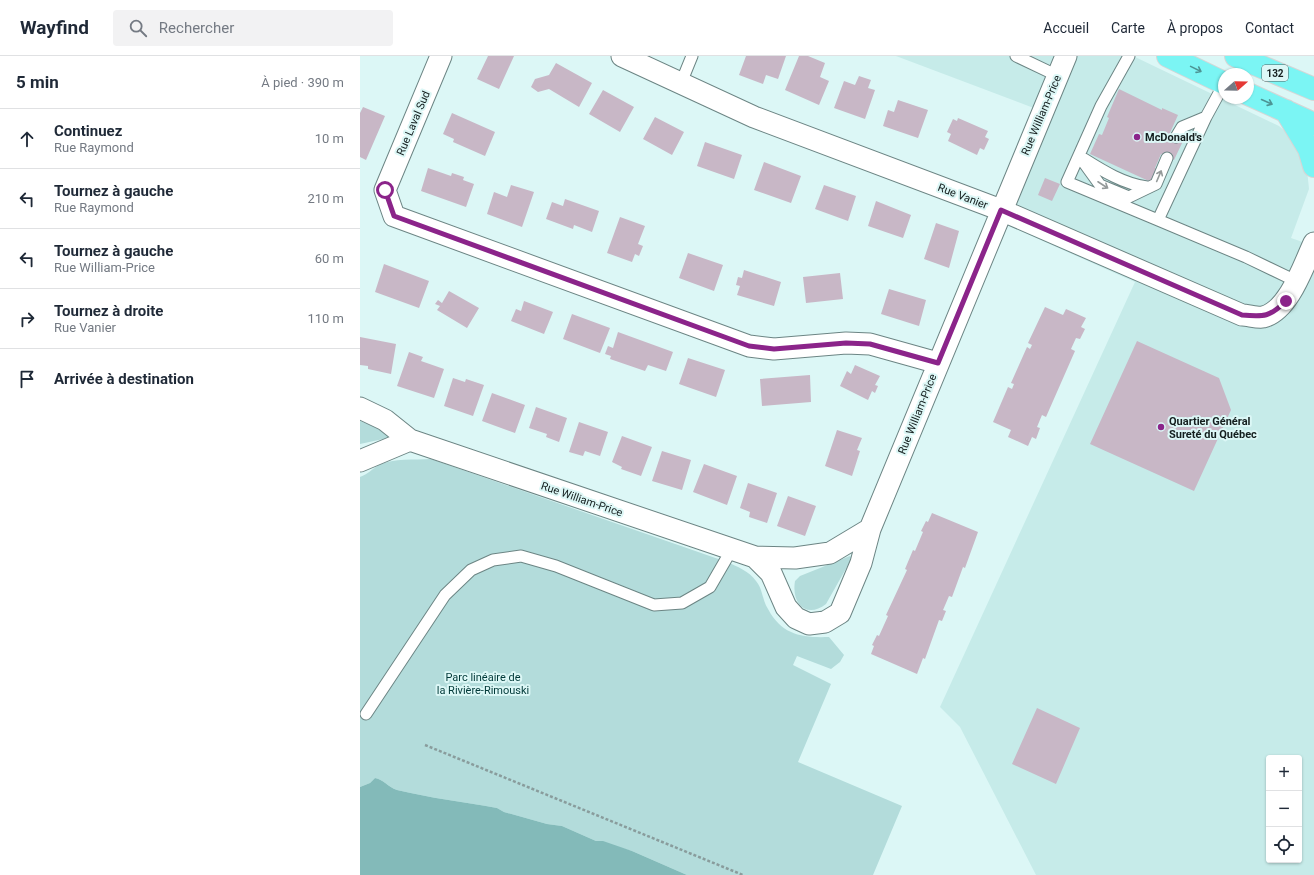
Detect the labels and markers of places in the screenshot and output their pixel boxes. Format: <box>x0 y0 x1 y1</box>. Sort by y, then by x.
place label: McDonald's <box>1145 131 1202 144</box>
marker: McDonald's <box>1132 132 1142 142</box>
place label: Quartier Général Sureté du Québec <box>1169 415 1257 441</box>
marker: Quartier Général Sureté du Québec <box>1156 422 1166 432</box>

